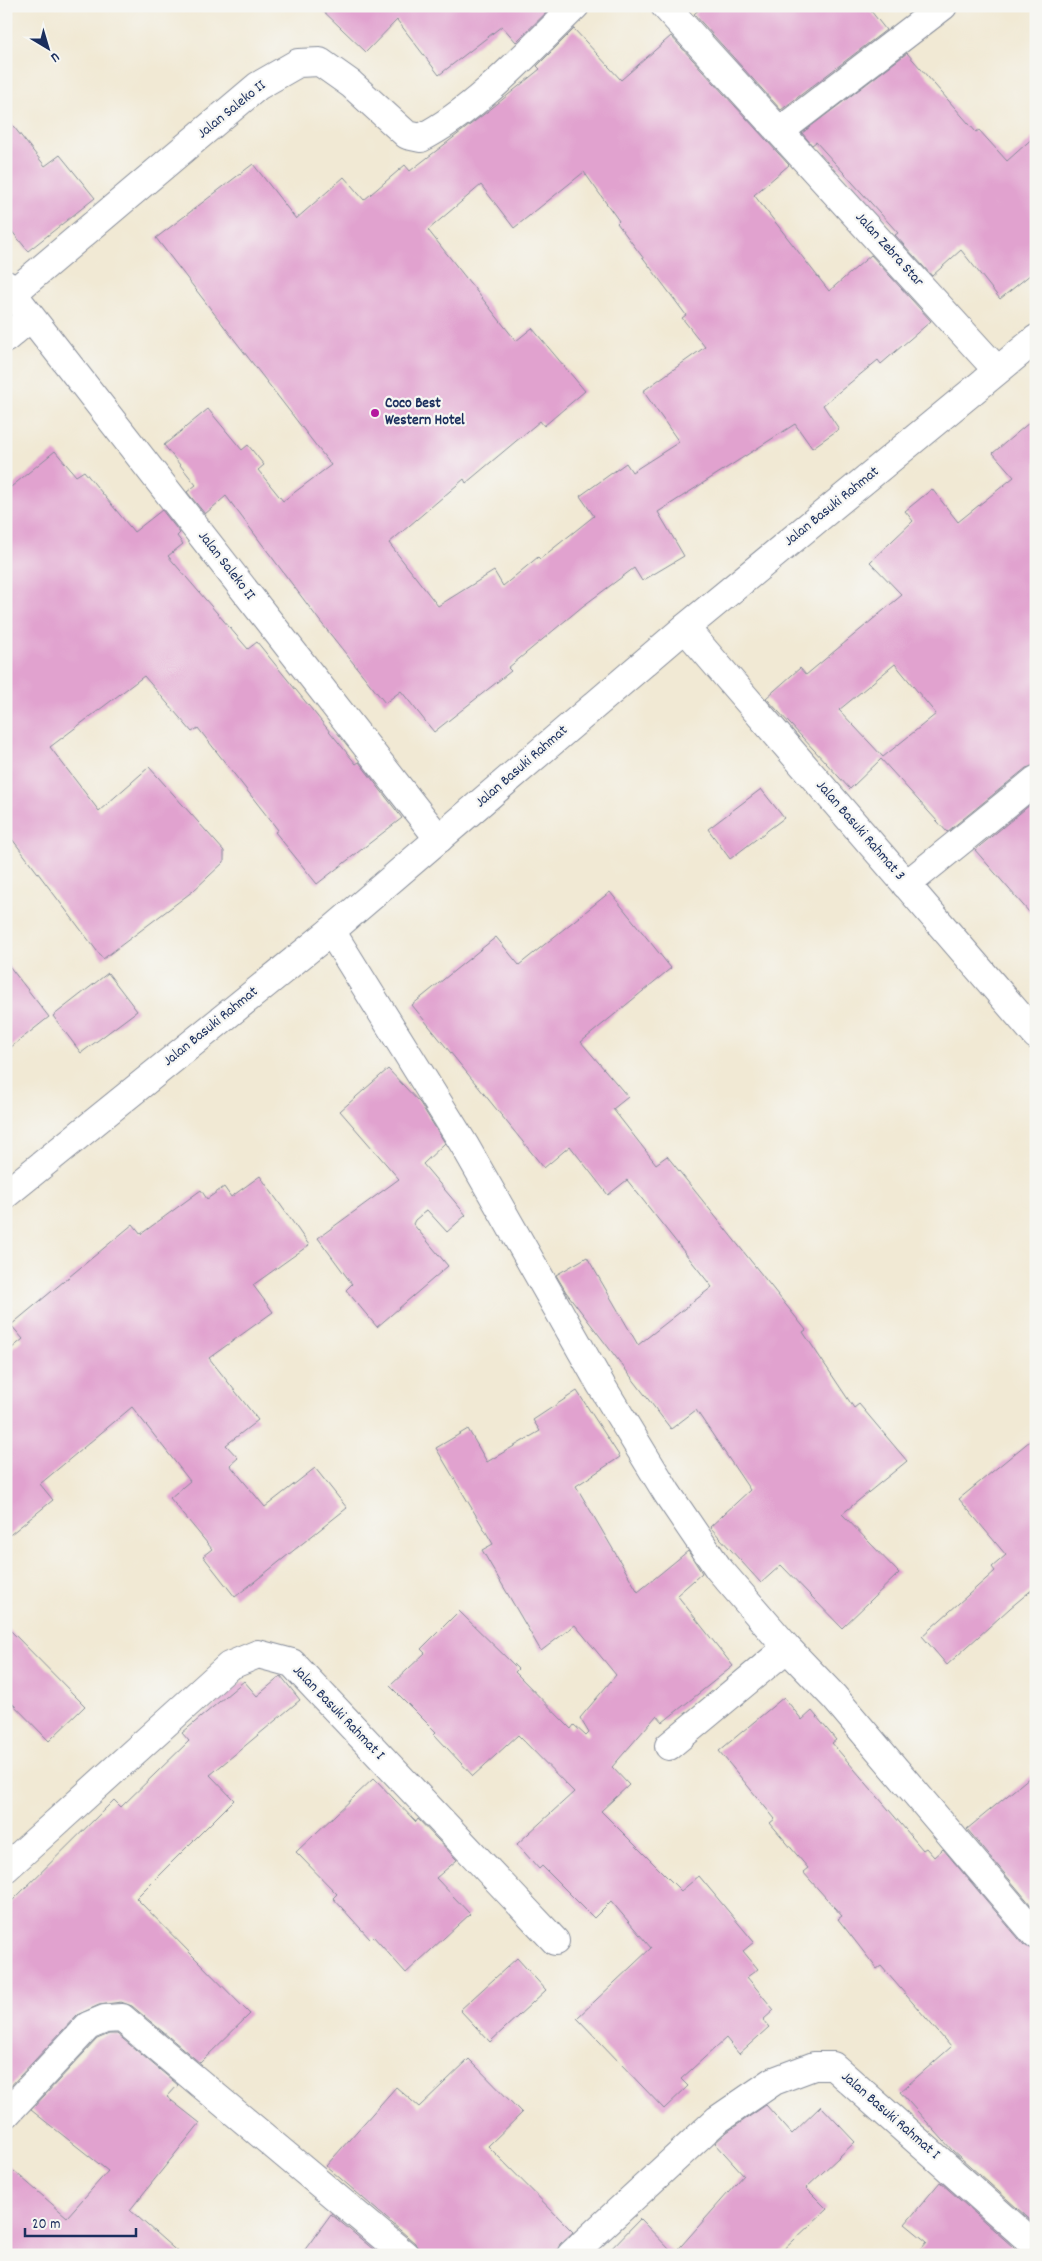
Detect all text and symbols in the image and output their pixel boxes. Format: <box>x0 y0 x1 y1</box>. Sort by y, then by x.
north arrow <box>22 22 72 72</box>
text: U <box>46 47 64 67</box>
street label: Jalan Saleko II <box>193 75 271 145</box>
street label: Jalan Zebra Star <box>849 208 929 293</box>
place label: Coco Best Western Hotel <box>385 393 465 432</box>
marker: Coco Best Western Hotel <box>369 407 381 419</box>
street label: Jalan Basuki Rahmat <box>780 461 885 552</box>
street label: Jalan Saleko II <box>192 527 260 606</box>
street label: Jalan Basuki Rahmat <box>471 720 574 814</box>
street label: Jalan Basuki Rahmat 3 <box>810 776 910 886</box>
street label: Jalan Basuki Rahmat <box>159 981 264 1072</box>
street label: Jalan Basuki Rahmat I <box>287 1660 390 1766</box>
street label: Jalan Basuki Rahmat I <box>836 2067 945 2165</box>
scale bar <box>25 2206 136 2238</box>
text: 20 m <box>32 2214 60 2236</box>

